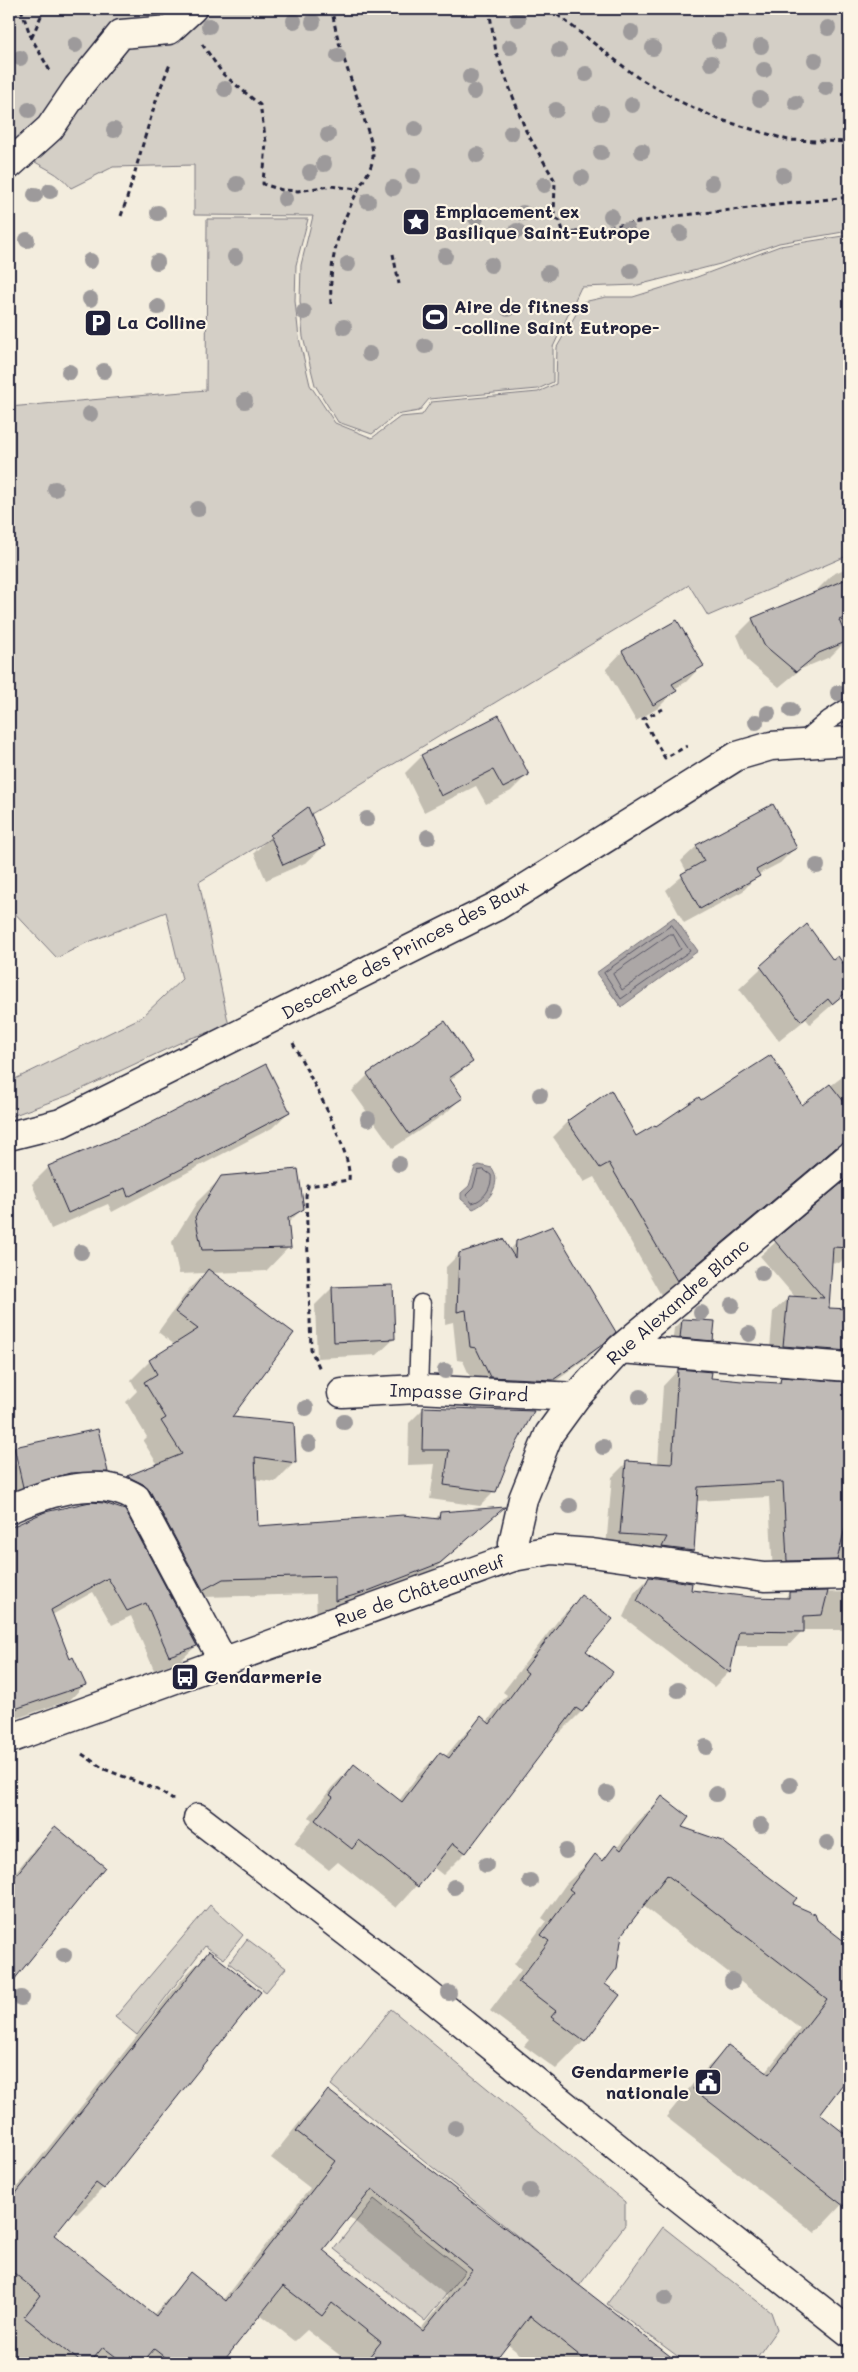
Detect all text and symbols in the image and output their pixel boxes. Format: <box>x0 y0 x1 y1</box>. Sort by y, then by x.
place label: Emplacement ex Basilique Saint-Eutrope <box>435 199 650 244</box>
place icon: Emplacement ex Basilique Saint-Eutrope <box>401 207 431 237</box>
place label: Aire de fitness -colline Saint Eutrope- <box>454 294 660 339</box>
sports icon: Aire de fitness -colline Saint Eutrope- <box>420 302 450 332</box>
parking icon: La Colline <box>83 308 113 338</box>
place label: La Colline <box>117 310 206 334</box>
street label: Descente des Princes des Baux <box>277 874 532 1025</box>
street label: Rue Alexandre Blanc <box>601 1233 754 1370</box>
street label: Impasse Girard <box>389 1378 529 1406</box>
street label: Rue de Châteauneuf <box>331 1548 509 1632</box>
bus stop icon: Gendarmerie <box>170 1662 200 1692</box>
place label: Gendarmerie <box>204 1664 322 1688</box>
place label: Gendarmerie nationale <box>571 2059 689 2104</box>
public building icon: Gendarmerie nationale <box>693 2067 723 2097</box>

